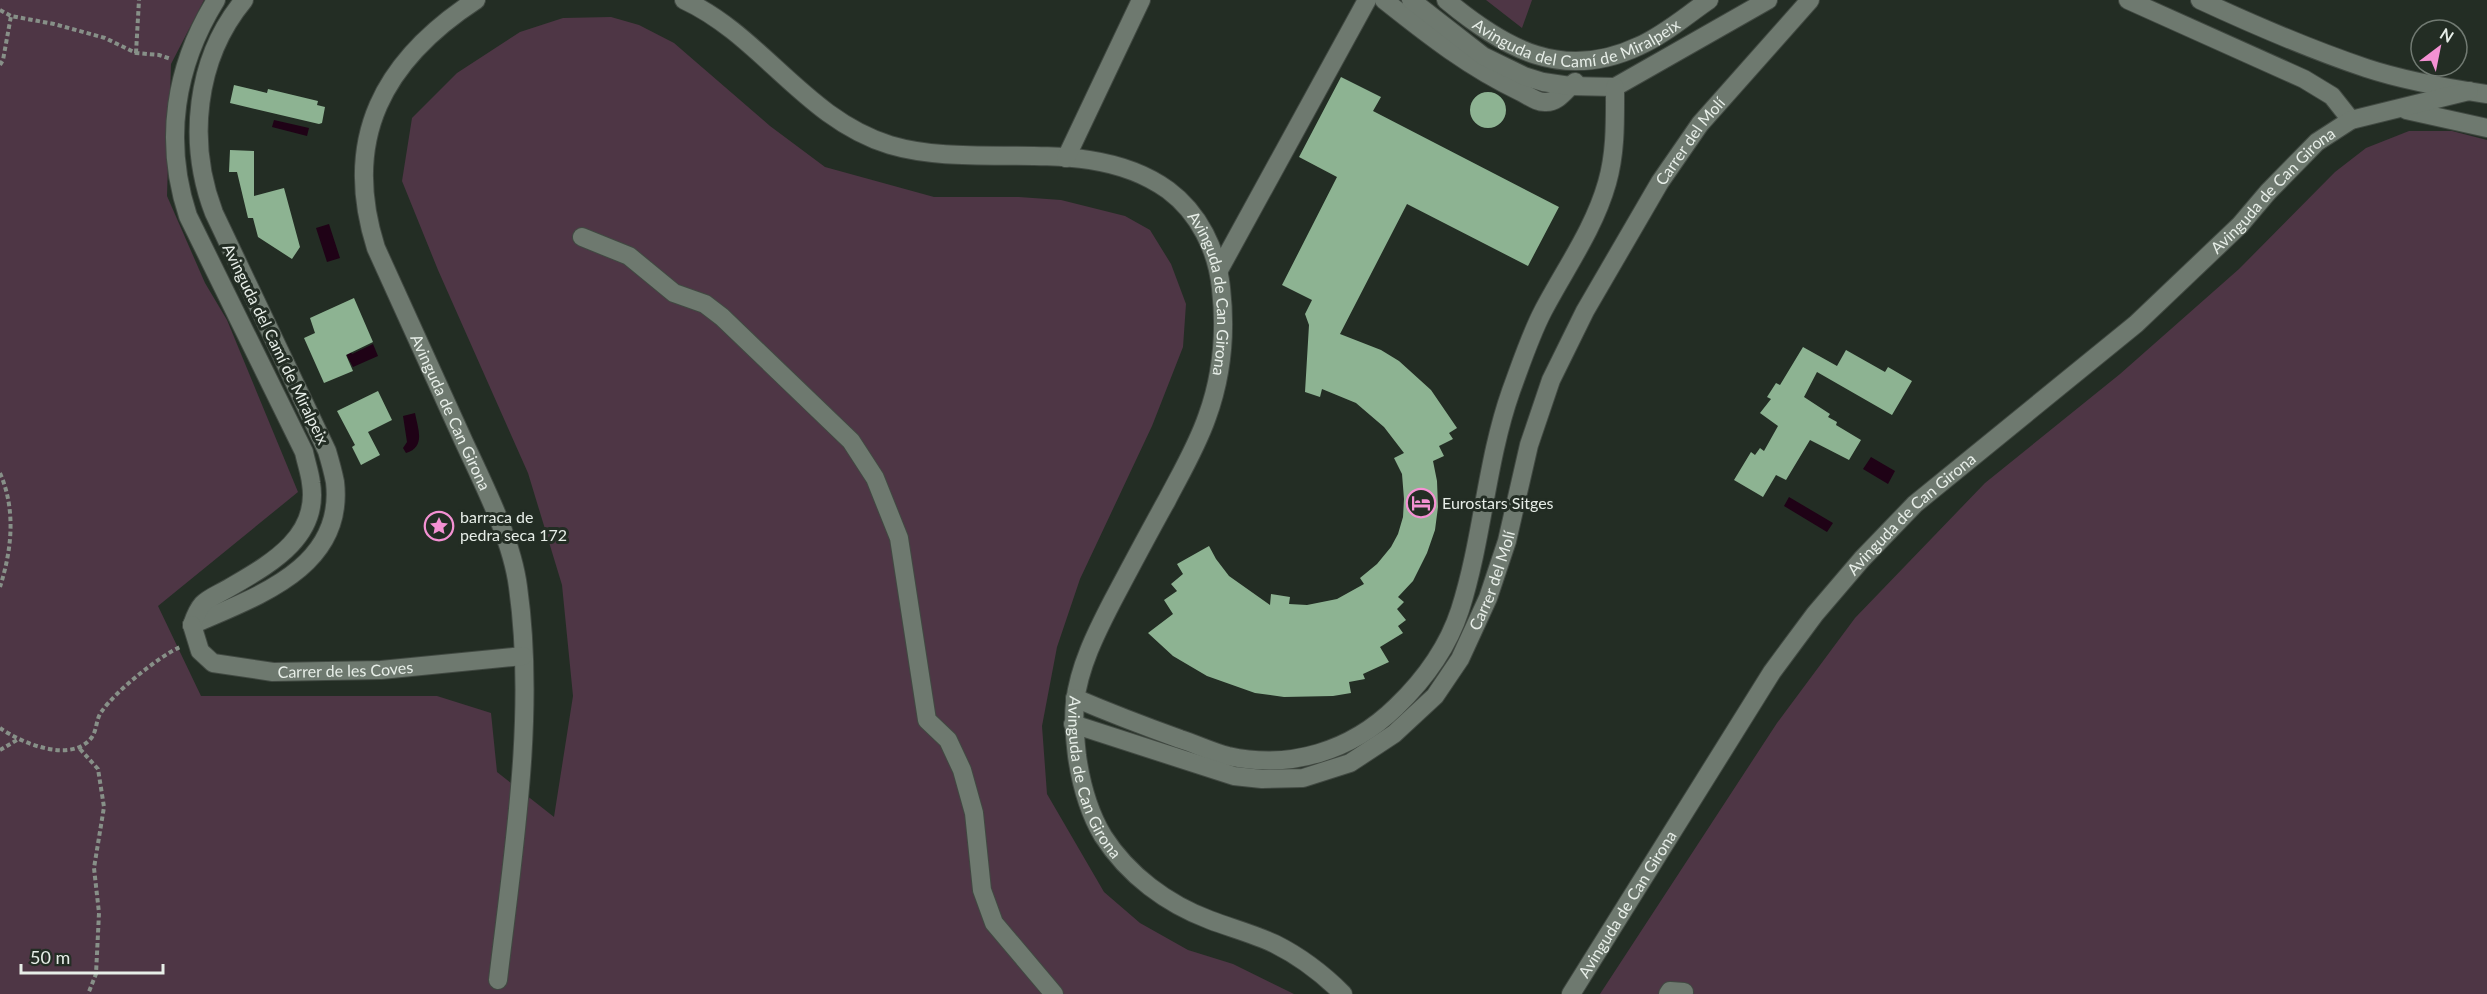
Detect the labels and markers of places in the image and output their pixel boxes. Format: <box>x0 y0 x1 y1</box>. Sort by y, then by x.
hotel icon: Eurostars Sitges <box>1405 487 1437 519</box>
place label: Eurostars Sitges <box>1442 493 1554 512</box>
place label: barraca de pedra seca 172 <box>460 507 567 544</box>
place icon: barraca de pedra seca 172 <box>423 510 455 542</box>

